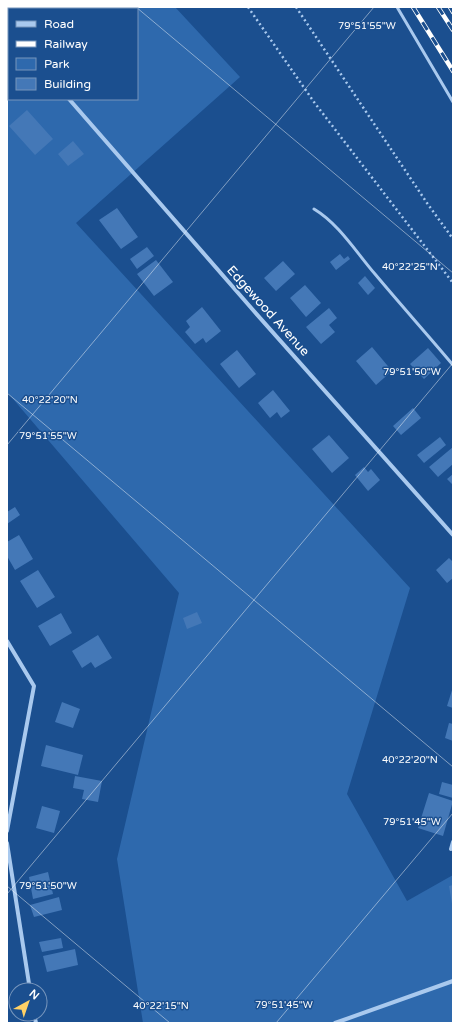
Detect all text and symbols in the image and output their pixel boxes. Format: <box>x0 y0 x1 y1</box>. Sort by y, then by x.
legend <box>8 8 138 100</box>
text: Road <box>44 17 74 31</box>
text: 79°51'55"W <box>338 20 396 32</box>
text: Railway <box>44 37 88 51</box>
text: Park <box>44 57 70 71</box>
text: Building <box>44 77 91 91</box>
text: 40°22'25"N <box>382 261 438 273</box>
street label: Edgewood Avenue <box>223 263 313 359</box>
text: 79°51'50"W <box>383 366 441 378</box>
text: 40°22'20"N <box>22 394 78 406</box>
text: 79°51'55"W <box>19 430 77 442</box>
text: 40°22'20"N <box>382 754 438 766</box>
text: 79°51'45"W <box>383 816 441 828</box>
text: 79°51'50"W <box>19 880 77 892</box>
north arrow <box>8 982 48 1022</box>
text: N <box>27 987 42 1003</box>
text: 79°51'45"W <box>255 999 313 1011</box>
text: 40°22'15"N <box>133 1000 189 1012</box>

